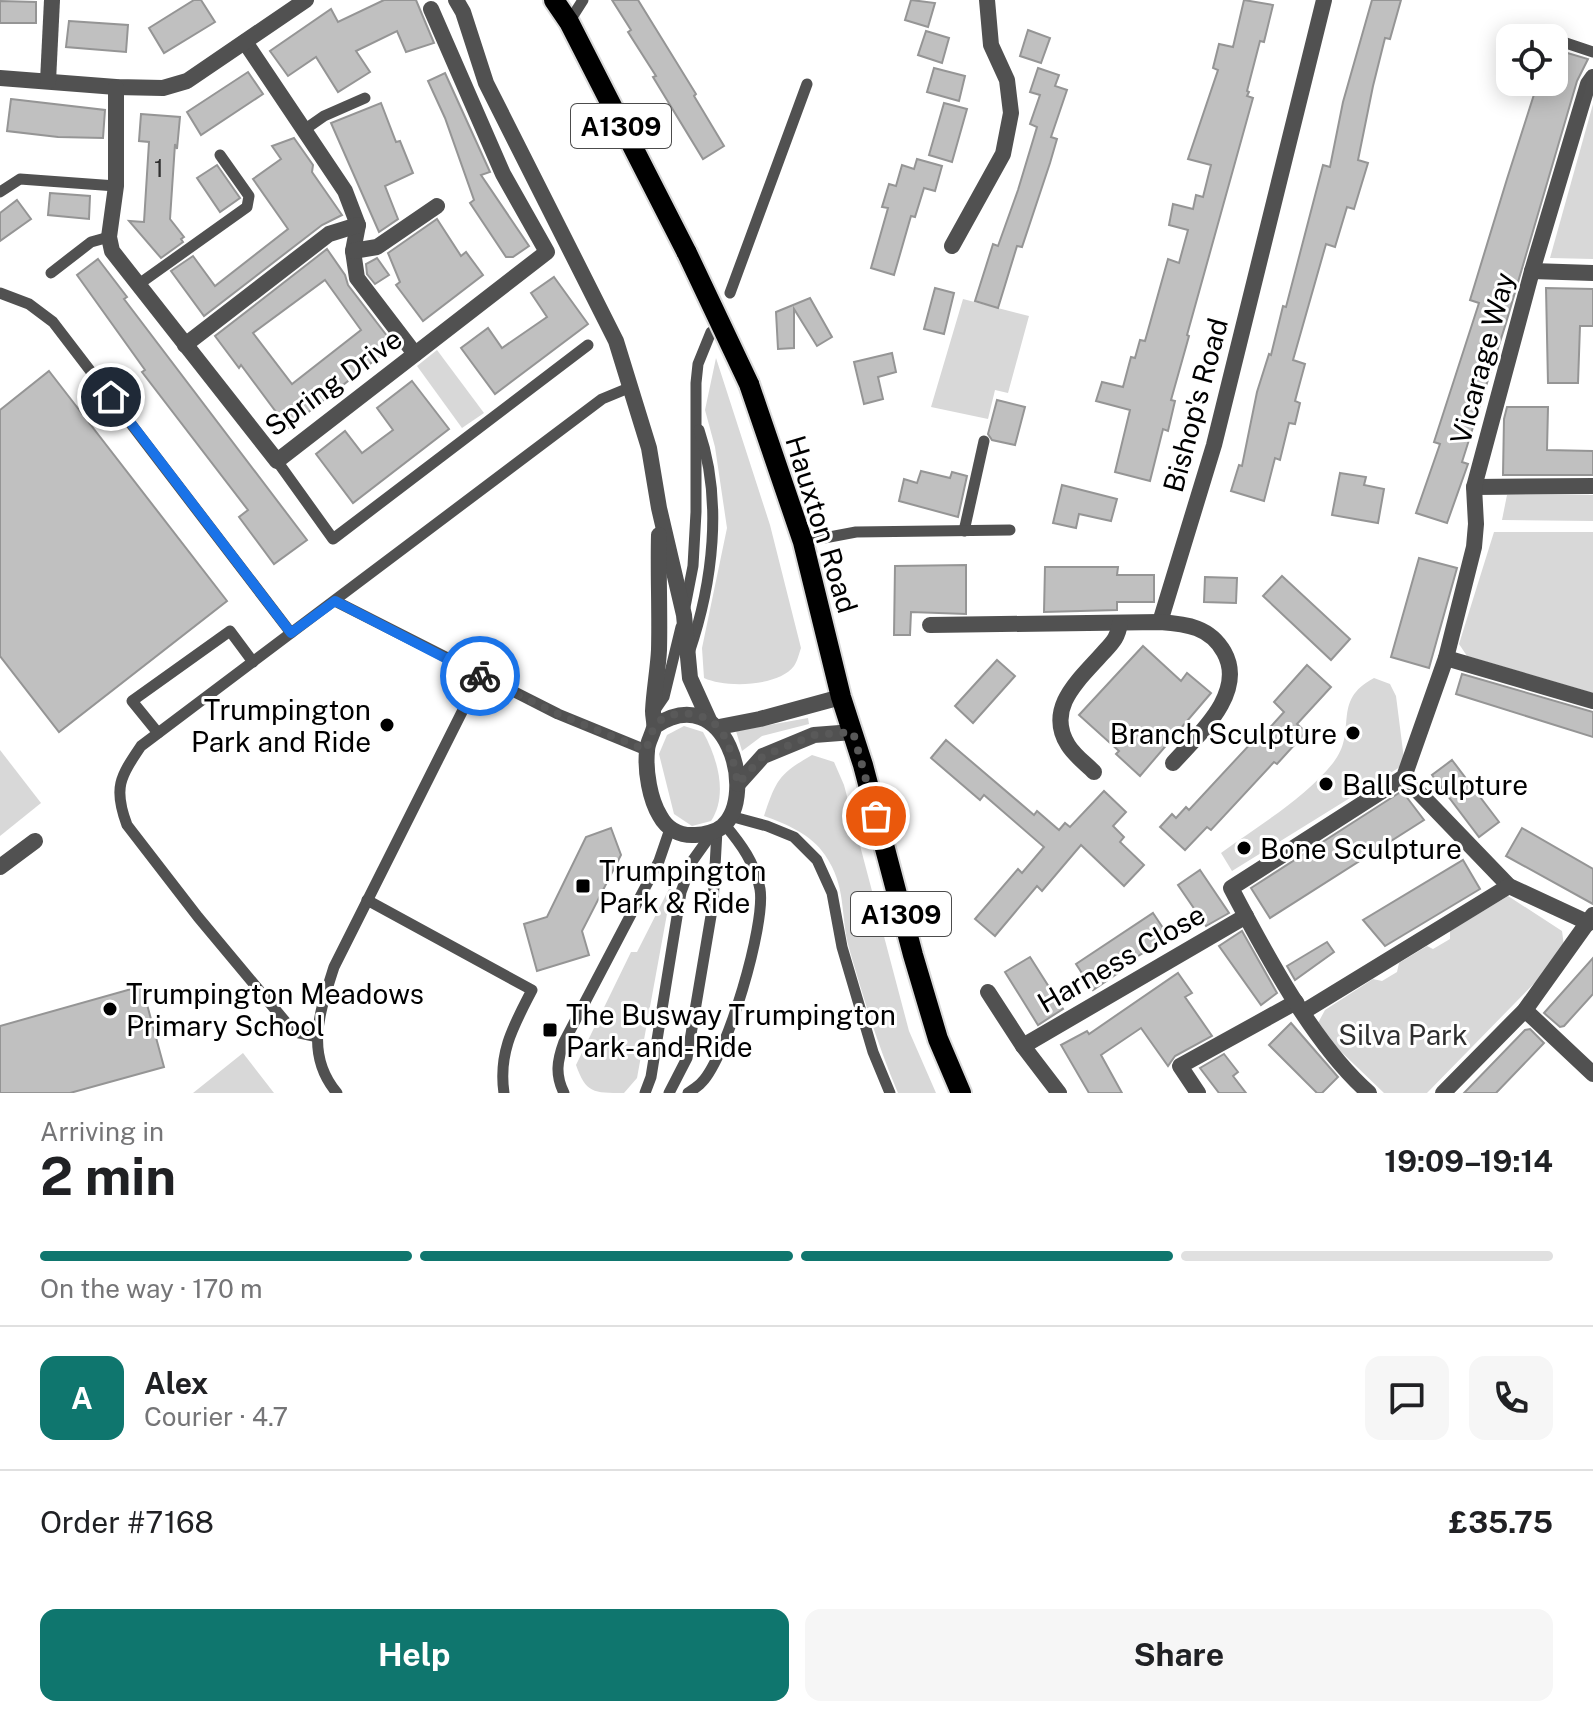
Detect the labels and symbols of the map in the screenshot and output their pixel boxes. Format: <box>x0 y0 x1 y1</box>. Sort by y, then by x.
road number: A1309 <box>571 104 671 148</box>
house number: 1 <box>154 154 164 182</box>
street label: Vicarage Way <box>1443 268 1521 448</box>
street label: Bishop's Road <box>1156 314 1234 496</box>
street label: Spring Drive <box>258 321 408 443</box>
pin <box>77 363 145 431</box>
street label: Hauxton Road <box>779 431 865 617</box>
courier <box>440 636 520 716</box>
place label: Trumpington Park and Ride <box>191 693 371 758</box>
marker: Trumpington Park and Ride <box>378 716 396 734</box>
place label: Branch Sculpture <box>1110 717 1337 750</box>
marker: Branch Sculpture <box>1344 724 1362 742</box>
place label: Ball Sculpture <box>1342 768 1528 801</box>
marker: Ball Sculpture <box>1317 775 1335 793</box>
pin <box>842 782 910 850</box>
place label: Bone Sculpture <box>1260 832 1462 865</box>
marker: Bone Sculpture <box>1235 839 1253 857</box>
place label: Trumpington Park & Ride <box>599 854 766 919</box>
marker: Trumpington Park & Ride <box>574 877 592 895</box>
road number: A1309 <box>851 892 951 936</box>
street label: Harness Close <box>1032 897 1210 1019</box>
place label: Trumpington Meadows Primary School <box>126 977 424 1042</box>
place label: The Busway Trumpington Park-and-Ride <box>566 998 896 1063</box>
marker: Trumpington Meadows Primary School <box>101 1000 119 1018</box>
park label: Silva Park <box>1338 1018 1468 1051</box>
marker: The Busway Trumpington Park-and-Ride <box>541 1021 559 1039</box>

